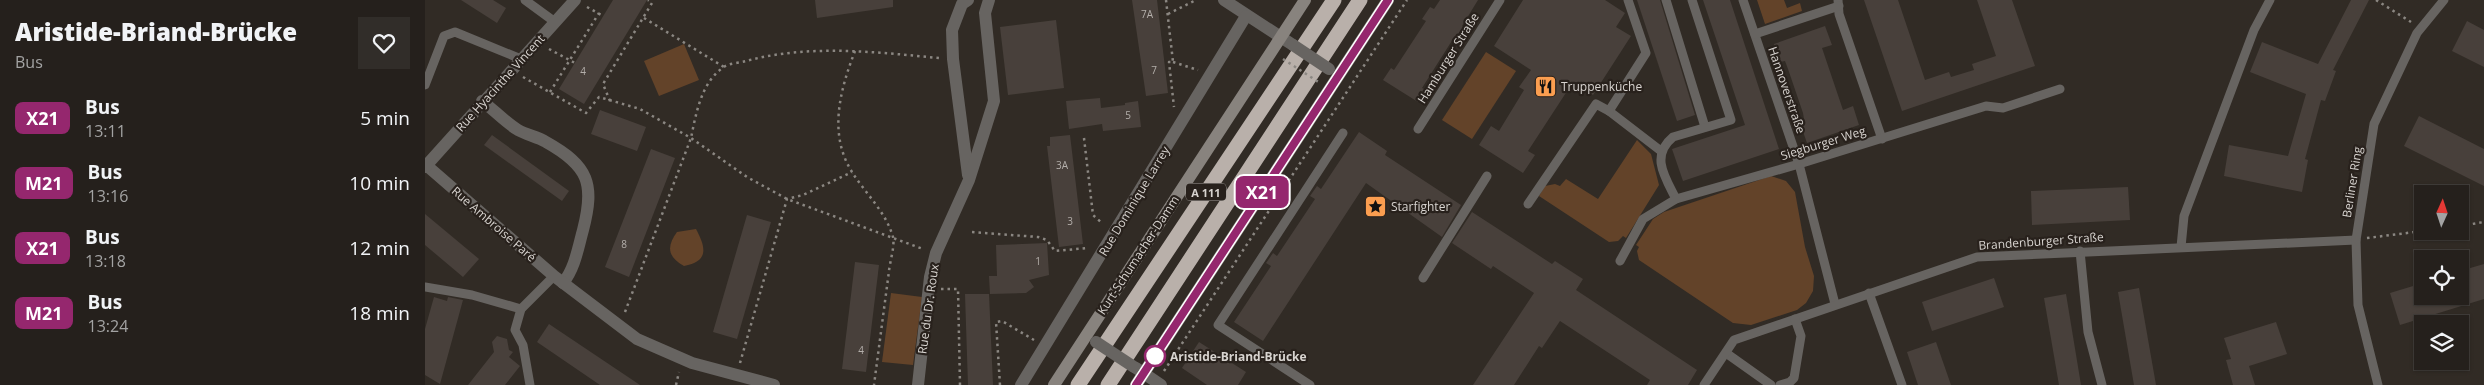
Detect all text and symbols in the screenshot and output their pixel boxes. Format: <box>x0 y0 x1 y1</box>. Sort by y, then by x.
house number: 7A <box>1141 7 1154 21</box>
street label: Hamburger Straße <box>1413 9 1483 107</box>
text: Aristide-Briand-Brücke <box>15 15 297 48</box>
button: heart <box>358 17 410 69</box>
street label: Rue Hyacinthe Vincent <box>452 31 548 135</box>
street label: Hannoverstraße <box>1764 44 1810 136</box>
text: Bus <box>15 51 43 73</box>
house number: 7 <box>1151 63 1157 77</box>
house number: 4 <box>580 64 586 78</box>
restaurant icon: Truppenküche <box>1533 74 1557 98</box>
place label: Truppenküche <box>1561 78 1642 95</box>
text: Bus <box>85 94 120 120</box>
text: 5 min <box>360 105 410 131</box>
text: X21 <box>26 106 59 130</box>
house number: 5 <box>1125 108 1131 122</box>
text: 13:11 <box>85 120 126 142</box>
street label: Siegburger Weg <box>1778 122 1868 164</box>
street label: Rue Dominique Larrey <box>1094 142 1174 259</box>
street label: Berliner Ring <box>2338 145 2366 219</box>
house number: 3A <box>1056 158 1069 172</box>
text: Bus <box>88 159 122 185</box>
text: 10 min <box>349 170 410 196</box>
text: M21 <box>25 171 63 195</box>
line badge: X21 <box>1233 176 1291 208</box>
text: X21 <box>1246 180 1278 204</box>
street label: Rue Ambroise Paré <box>448 183 540 266</box>
road number: A 111 <box>1186 183 1226 200</box>
text: 13:16 <box>88 185 128 207</box>
north arrow <box>2414 185 2469 240</box>
map controls <box>2414 185 2469 370</box>
street label: Kurt-Schumacher-Damm <box>1093 192 1183 318</box>
place icon: Starfighter <box>1363 194 1387 218</box>
place label: Starfighter <box>1391 198 1450 215</box>
house number: 3 <box>1067 214 1073 228</box>
text: Bus <box>85 224 120 250</box>
street label: Brandenburger Straße <box>1978 228 2105 254</box>
text: 12 min <box>349 235 410 261</box>
text: X21 <box>26 236 59 260</box>
house number: 8 <box>621 237 627 251</box>
text: 13:18 <box>85 250 126 272</box>
button: locate <box>2414 250 2469 305</box>
house number: 1 <box>1035 254 1041 268</box>
street label: Rue du Dr. Roux <box>913 262 943 355</box>
text: Bus <box>88 289 122 315</box>
text: 18 min <box>349 300 410 326</box>
text: M21 <box>25 301 63 325</box>
text: 13:24 <box>88 315 128 337</box>
button: layers <box>2414 315 2469 370</box>
house number: 4 <box>858 343 864 357</box>
marker: Aristide-Briand-Brücke <box>1144 345 1166 367</box>
place label: Aristide-Briand-Brücke <box>1170 348 1307 365</box>

